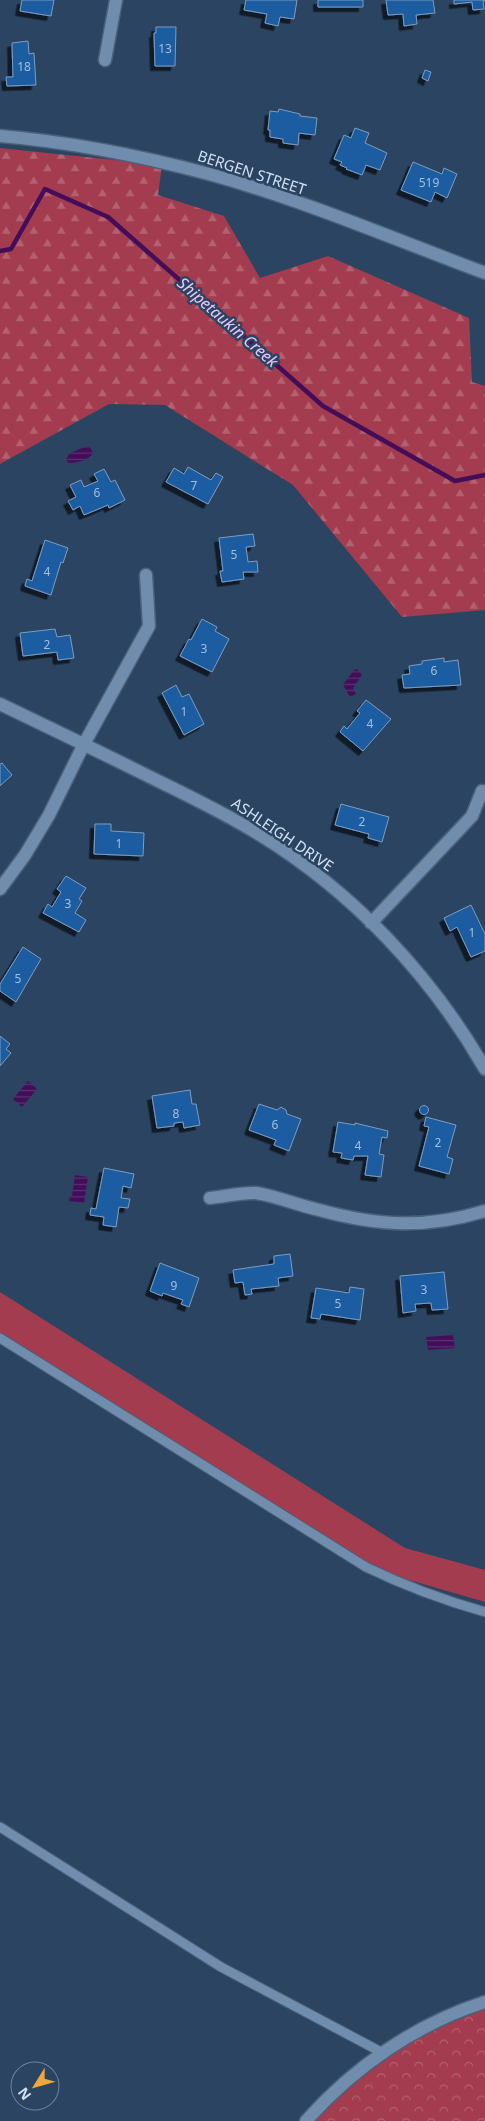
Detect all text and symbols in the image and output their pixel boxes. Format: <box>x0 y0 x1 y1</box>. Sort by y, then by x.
house number: 13 <box>158 40 172 57</box>
house number: 18 <box>17 58 31 75</box>
street label: BERGEN STREET <box>195 145 309 199</box>
house number: 519 <box>419 174 439 191</box>
water label: Shipetaukin Creek <box>173 272 284 373</box>
house number: 7 <box>191 477 198 494</box>
house number: 6 <box>94 484 101 501</box>
house number: 5 <box>231 546 238 563</box>
house number: 4 <box>44 563 51 580</box>
house number: 2 <box>44 636 51 653</box>
house number: 3 <box>201 640 208 657</box>
house number: 6 <box>431 662 438 679</box>
house number: 1 <box>181 703 187 720</box>
house number: 4 <box>367 715 374 732</box>
street label: ASHLEIGH DRIVE <box>228 792 338 876</box>
house number: 2 <box>359 813 366 830</box>
house number: 1 <box>116 835 122 852</box>
house number: 3 <box>65 895 72 912</box>
house number: 1 <box>469 924 475 941</box>
house number: 5 <box>15 970 22 987</box>
house number: 8 <box>173 1105 180 1122</box>
house number: 6 <box>272 1116 279 1133</box>
house number: 2 <box>435 1134 442 1151</box>
house number: 4 <box>355 1137 362 1154</box>
house number: 9 <box>171 1277 178 1294</box>
house number: 3 <box>421 1281 428 1298</box>
house number: 5 <box>335 1295 342 1312</box>
north arrow <box>10 2061 60 2111</box>
text: N <box>13 2084 35 2104</box>

